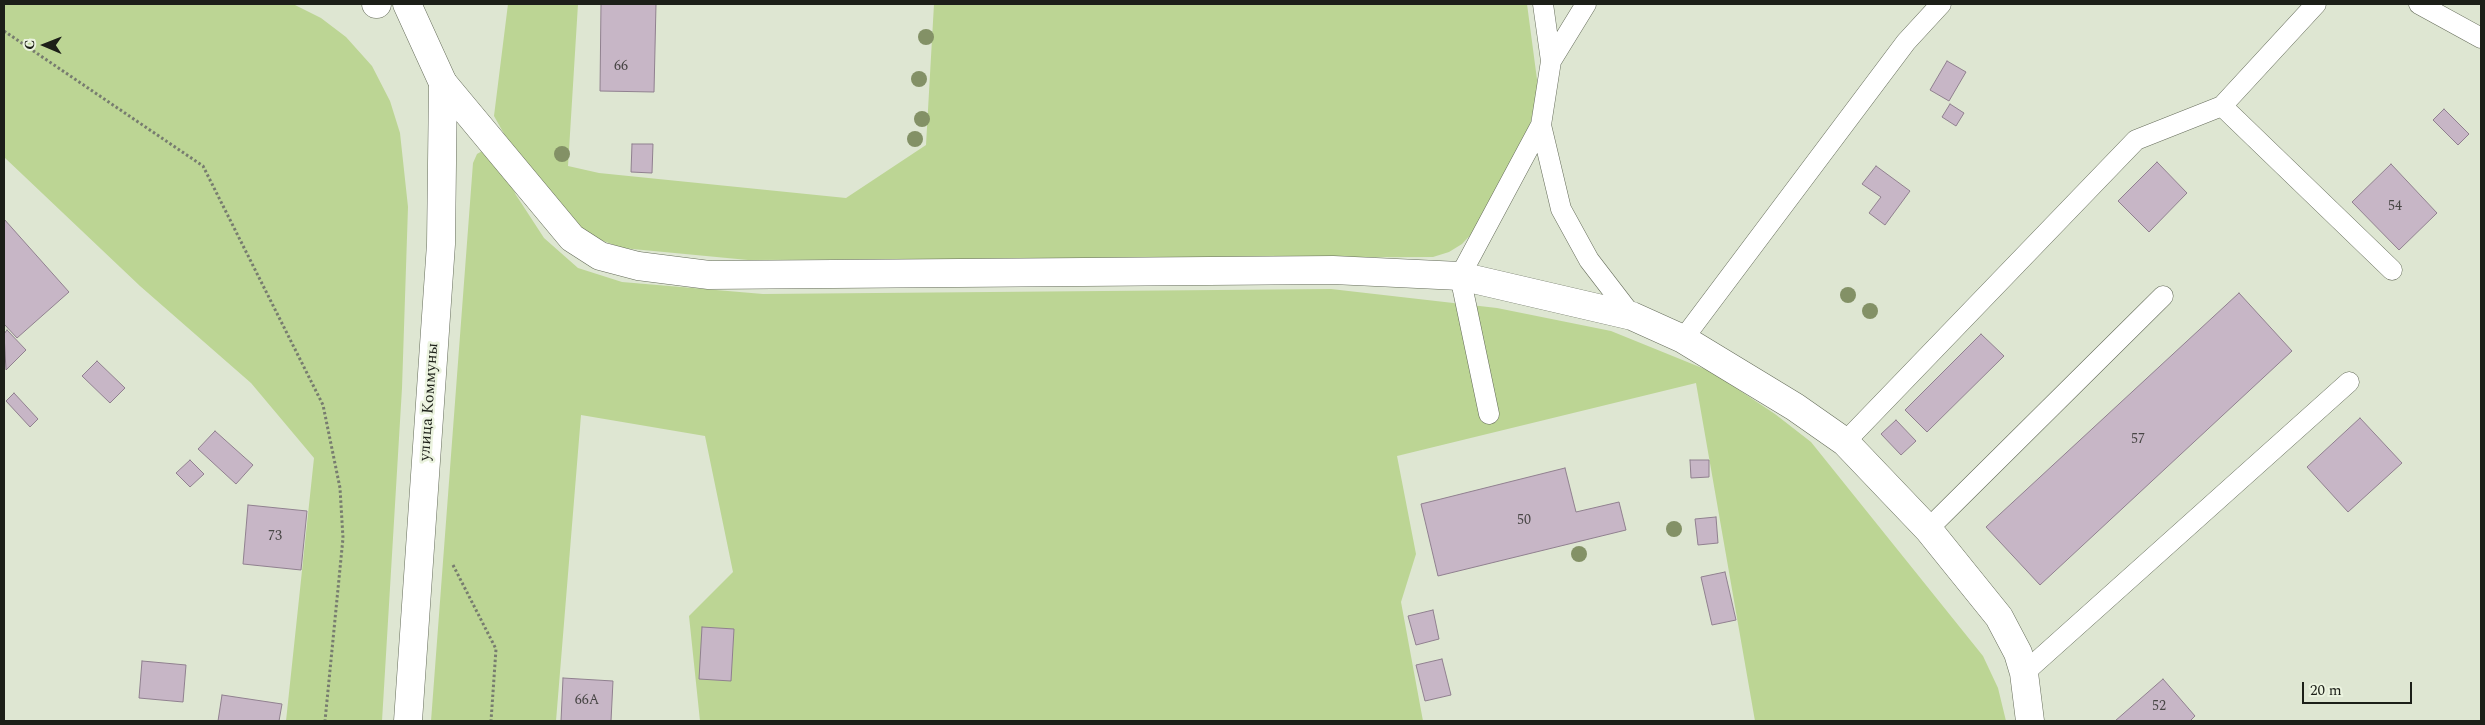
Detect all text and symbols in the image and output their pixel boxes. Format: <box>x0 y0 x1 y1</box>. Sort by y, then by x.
north arrow <box>20 20 70 70</box>
text: С <box>19 40 40 50</box>
house number: 66 <box>614 59 628 75</box>
house number: 54 <box>2388 199 2402 215</box>
street label: улица Коммуны <box>416 342 444 462</box>
house number: 57 <box>2131 432 2145 448</box>
house number: 50 <box>1517 513 1531 529</box>
house number: 73 <box>268 529 282 545</box>
scale bar <box>2305 672 2415 704</box>
text: 20 m <box>2310 679 2342 702</box>
house number: 66А <box>575 693 599 709</box>
house number: 52 <box>2152 699 2166 715</box>

